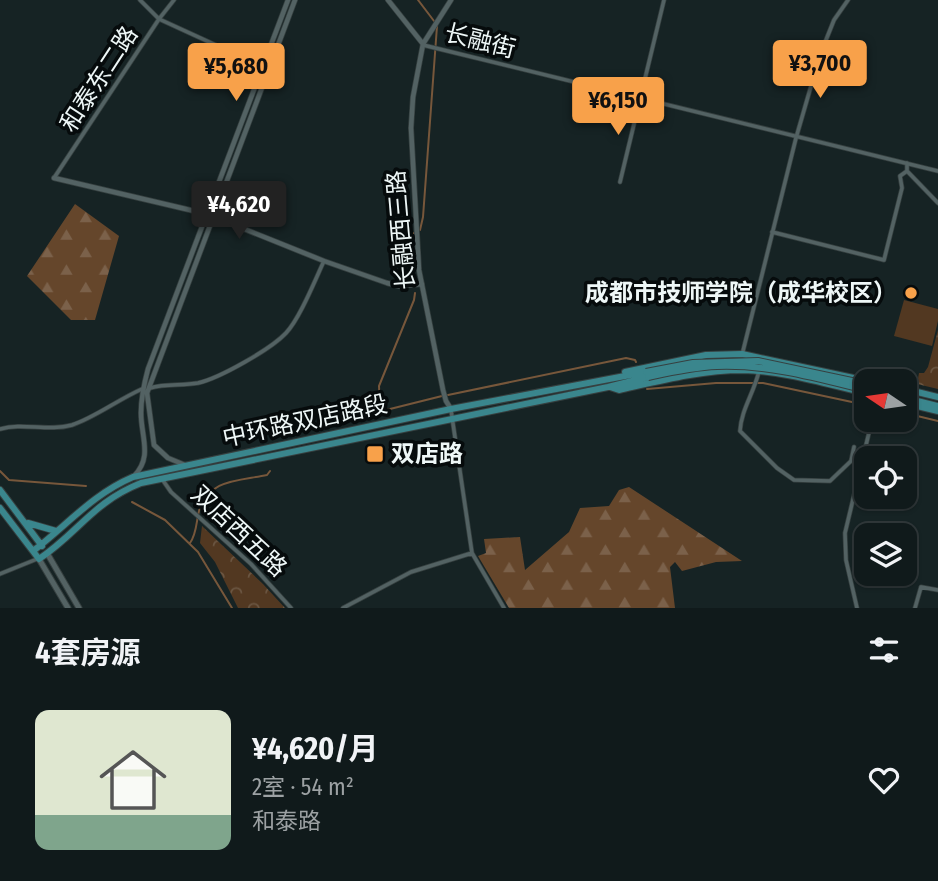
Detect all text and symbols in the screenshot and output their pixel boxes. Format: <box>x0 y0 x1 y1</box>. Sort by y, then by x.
street label: 长融街 <box>442 19 518 63</box>
street label: 和泰东二路 <box>55 21 143 137</box>
pin: ¥3,700 <box>763 41 877 100</box>
pin: ¥5,680 <box>179 43 293 103</box>
text: ¥3,700 <box>789 49 851 77</box>
text: ¥5,680 <box>204 52 268 80</box>
pin: ¥6,150 <box>561 78 675 137</box>
text: ¥6,150 <box>588 86 648 114</box>
street label: 长融西三路 <box>382 169 420 291</box>
pin: ¥4,620 <box>182 182 296 241</box>
text: ¥4,620 <box>207 190 271 218</box>
place label: 成都市技师学院（成华校区） <box>585 279 897 307</box>
marker: 成都市技师学院（成华校区） <box>903 285 919 301</box>
north arrow <box>854 369 917 432</box>
map controls <box>854 369 917 586</box>
street label: 中环路双店路段 <box>220 390 390 452</box>
place label: 双店路 <box>391 440 463 468</box>
marker: 双店路 <box>365 444 385 464</box>
button: locate <box>854 446 917 509</box>
street label: 双店西五路 <box>186 480 292 582</box>
button: layers <box>854 523 917 586</box>
icon: filters <box>865 631 903 669</box>
text: 4套房源 <box>35 635 140 671</box>
text: ¥4,620/月 <box>252 731 379 767</box>
icon: home <box>91 738 175 822</box>
icon: heart <box>865 761 903 799</box>
text: 2室 · 54 m² <box>252 773 354 801</box>
text: 和泰路 <box>252 807 321 835</box>

